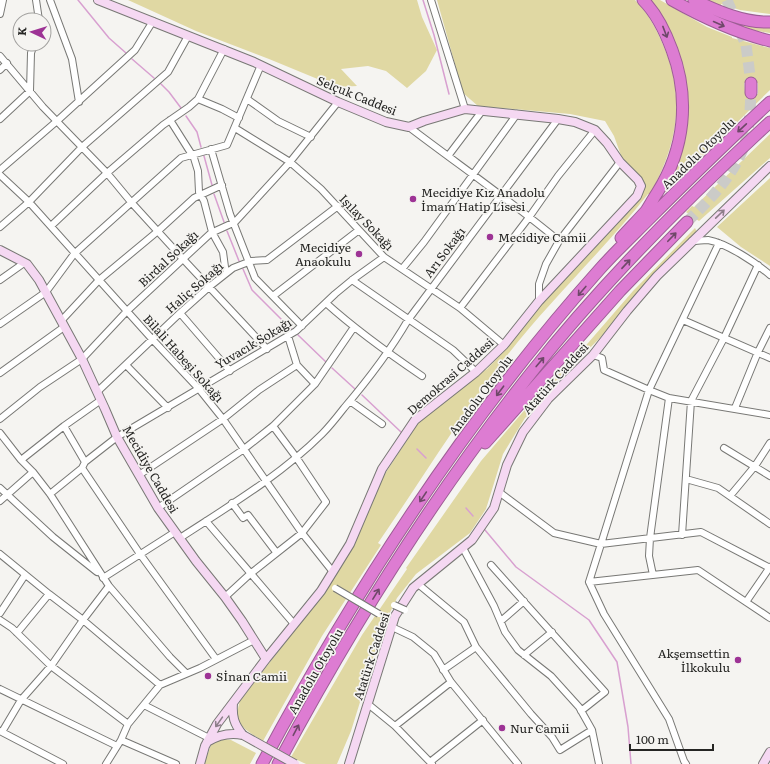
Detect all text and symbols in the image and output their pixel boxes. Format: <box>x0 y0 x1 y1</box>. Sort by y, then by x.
north arrow <box>12 12 52 52</box>
one-way arrow <box>712 21 724 29</box>
text: K <box>13 26 29 36</box>
one-way arrow <box>661 26 669 38</box>
street label: Selçuk Caddesi <box>314 71 400 119</box>
street label: Anadolu Otoyolu <box>657 113 739 193</box>
one-way arrow <box>737 124 747 133</box>
place label: Mecidiye Kız Anadolu İmam Hatip Lisesi <box>421 183 545 215</box>
street label: Işılay Sokağı <box>336 190 398 254</box>
marker: Mecidiye Kız Anadolu İmam Hatip Lisesi <box>408 194 418 204</box>
one-way arrow <box>715 209 725 219</box>
street label: Arı Sokağı <box>419 223 469 281</box>
street label: Birdal Sokağı <box>134 225 202 291</box>
place label: Mecidiye Camii <box>498 228 586 246</box>
marker: Mecidiye Camii <box>485 232 495 242</box>
one-way arrow <box>667 232 677 242</box>
place label: Mecidiye Anaokulu <box>295 238 351 270</box>
marker: Mecidiye Anaokulu <box>354 249 364 259</box>
street label: Haliç Sokağı <box>161 257 227 317</box>
one-way arrow <box>621 259 631 269</box>
one-way arrow <box>577 285 586 296</box>
street label: Bilali Habeşi Sokağı <box>140 310 228 406</box>
street label: Yuvacık Sokağı <box>211 313 295 373</box>
street label: Demokrasi Caddesi <box>403 333 497 419</box>
street label: Atatürk Caddesi <box>518 338 592 418</box>
street label: Anadolu Otoyolu <box>444 351 516 439</box>
one-way arrow <box>536 356 545 367</box>
one-way arrow <box>495 386 504 397</box>
street label: Mecidiye Caddesi <box>119 422 183 516</box>
one-way arrow <box>419 491 427 502</box>
one-way arrow <box>372 588 380 599</box>
street label: Atatürk Caddesi <box>348 610 394 702</box>
street label: Anadolu Otoyolu <box>283 624 347 717</box>
place label: Akşemsettin İlkokulu <box>658 644 730 676</box>
marker: Akşemsettin İlkokulu <box>733 655 743 665</box>
place label: Sİnan Camii <box>216 667 287 685</box>
marker: Sİnan Camii <box>203 671 213 681</box>
one-way arrow <box>215 716 223 727</box>
place label: Nur Camii <box>510 719 569 737</box>
marker: Nur Camii <box>497 723 507 733</box>
one-way arrow <box>293 724 300 736</box>
scale bar <box>630 726 713 752</box>
text: 100 m <box>636 730 669 748</box>

